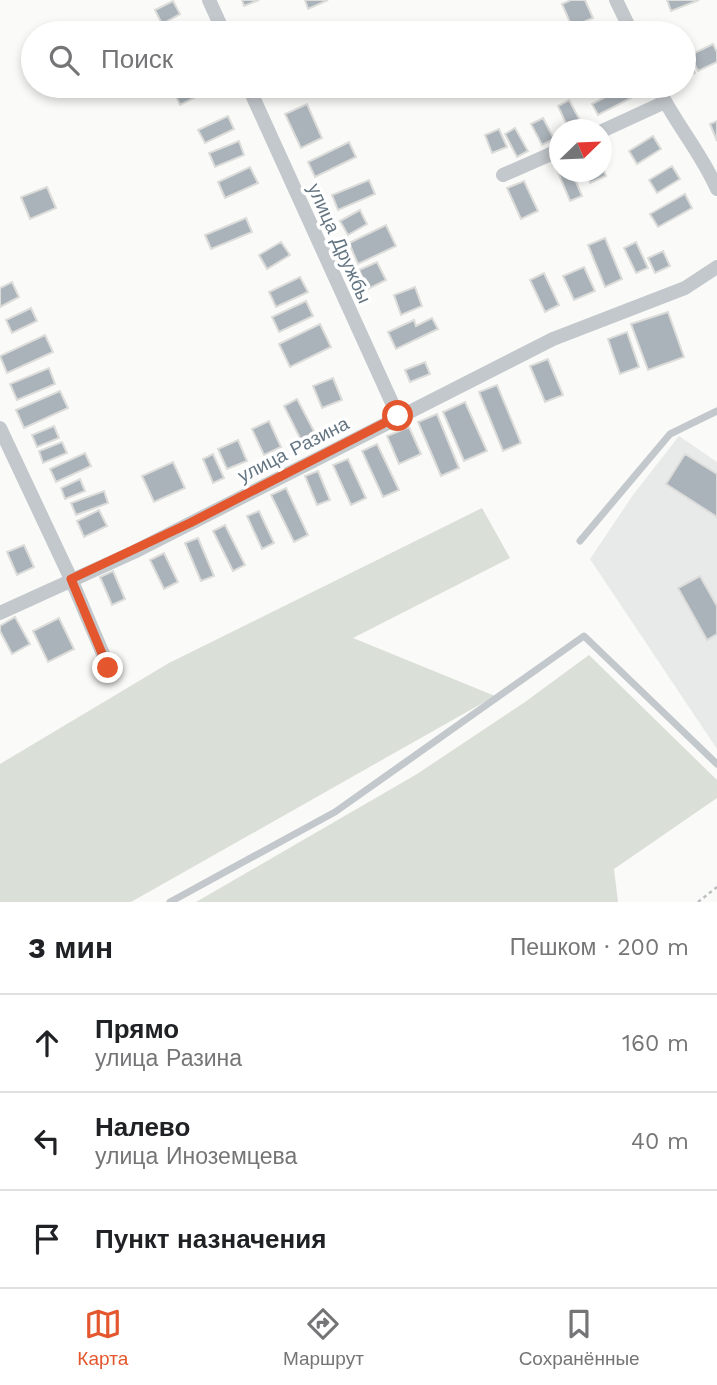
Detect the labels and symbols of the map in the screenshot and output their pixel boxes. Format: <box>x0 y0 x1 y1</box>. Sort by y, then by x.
north arrow <box>549 119 612 182</box>
street label: улица Дружбы <box>303 180 376 307</box>
route start <box>382 400 413 431</box>
street label: улица Разина <box>234 411 353 487</box>
route end <box>92 652 123 683</box>

